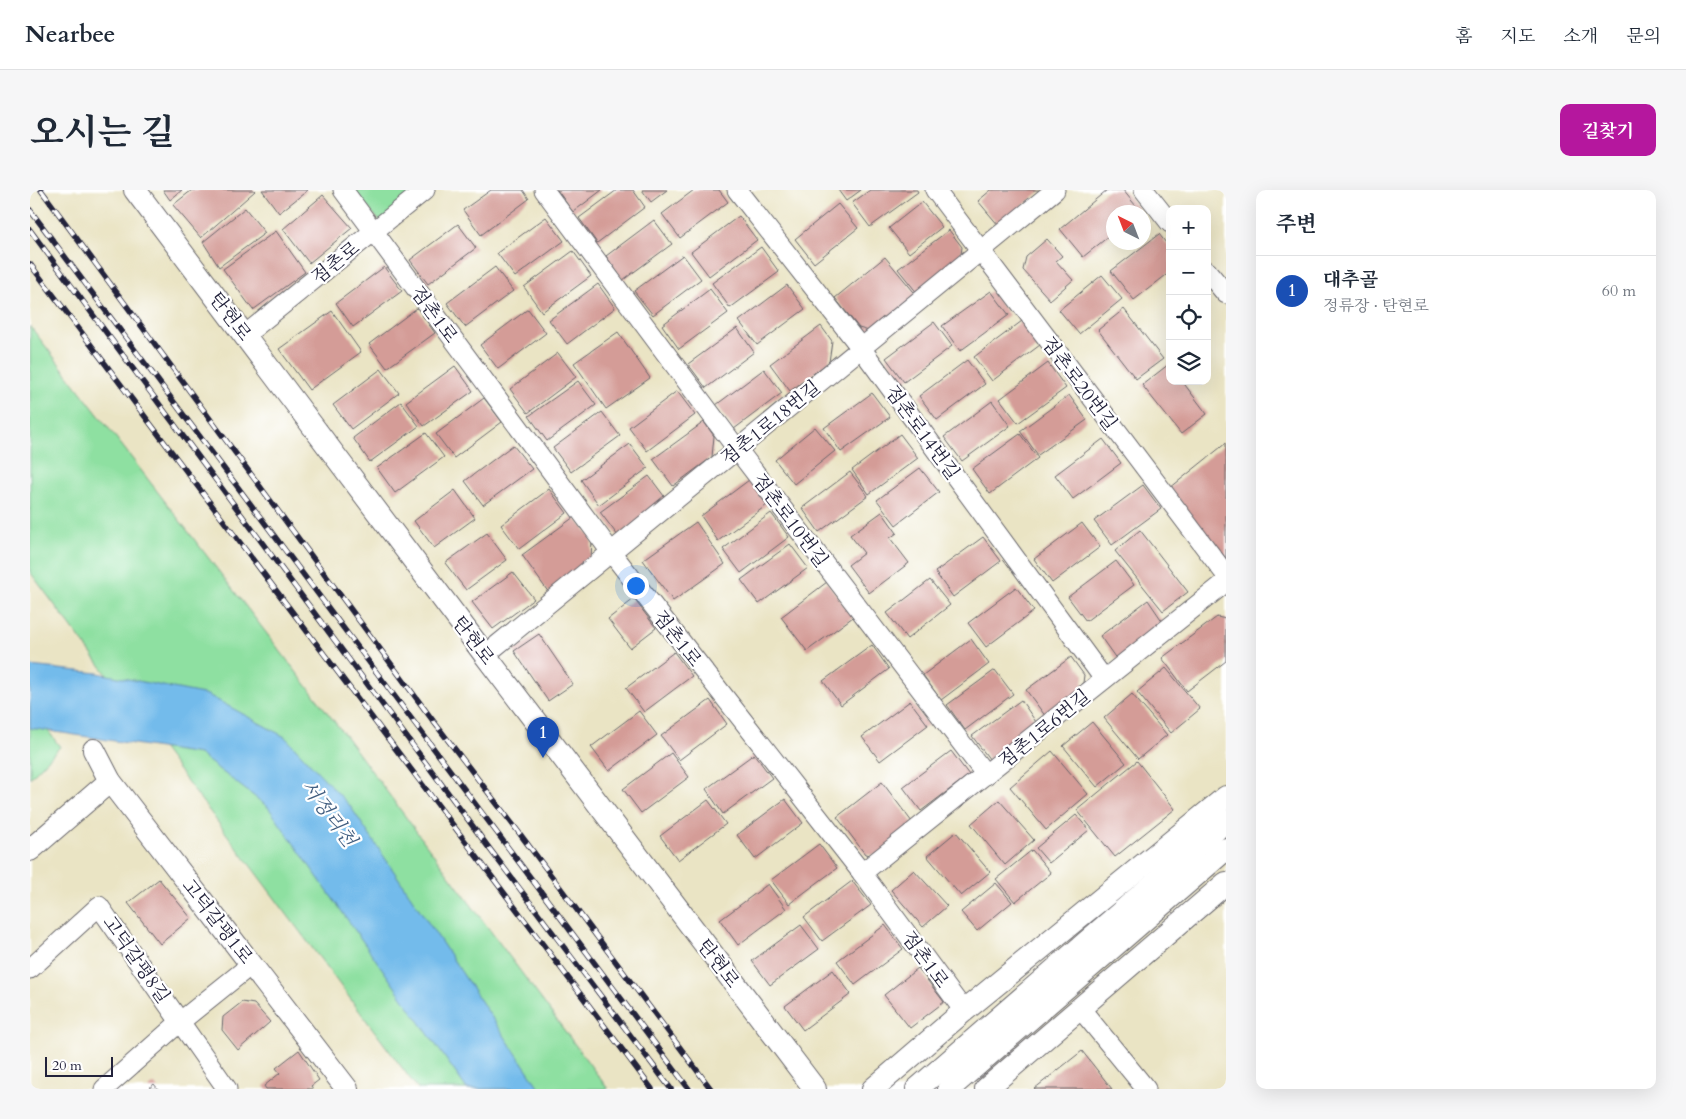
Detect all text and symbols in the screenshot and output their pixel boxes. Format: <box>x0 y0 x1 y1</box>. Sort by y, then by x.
text: Nearbee <box>25 18 115 51</box>
text: 홈 <box>1455 24 1473 49</box>
text: 지도 <box>1501 24 1535 49</box>
text: 소개 <box>1563 24 1598 49</box>
text: 문의 <box>1626 24 1661 49</box>
button: 길찾기 <box>1560 104 1656 156</box>
text: 오시는 길 <box>30 109 175 157</box>
north arrow <box>1106 205 1151 250</box>
map controls <box>1166 205 1211 385</box>
button: + <box>1166 205 1211 250</box>
text: 주변 <box>1276 210 1317 239</box>
street label: 점촌로 <box>306 235 365 290</box>
button: − <box>1166 250 1211 295</box>
text: 대추골 <box>1323 267 1378 293</box>
text: 1 <box>1288 280 1296 302</box>
text: 60 m <box>1602 280 1636 302</box>
street label: 점촌1로 <box>405 281 464 348</box>
street label: 탄현로 <box>203 287 257 346</box>
button: locate <box>1166 295 1211 340</box>
text: 정류장 · 탄현로 <box>1323 295 1428 317</box>
street label: 점촌로20번길 <box>1035 331 1123 436</box>
button: layers <box>1166 340 1211 385</box>
street label: 점촌1로18번길 <box>715 375 826 471</box>
street label: 점촌로14번길 <box>879 380 965 485</box>
street label: 점촌로10번길 <box>746 468 834 573</box>
your location <box>623 573 649 599</box>
street label: 점촌1로 <box>647 605 707 672</box>
street label: 탄현로 <box>446 611 500 670</box>
street label: 점촌1로6번길 <box>993 684 1096 774</box>
pin: 1 <box>527 717 559 758</box>
water label: 서정리천 <box>295 774 364 854</box>
street label: 고덕갈평1로 <box>176 874 259 970</box>
street label: 고덕갈평8길 <box>96 911 176 1009</box>
street label: 점촌1로 <box>896 926 955 993</box>
street label: 탄현로 <box>691 934 745 993</box>
scale bar <box>45 1054 112 1077</box>
text: 20 m <box>52 1056 82 1075</box>

